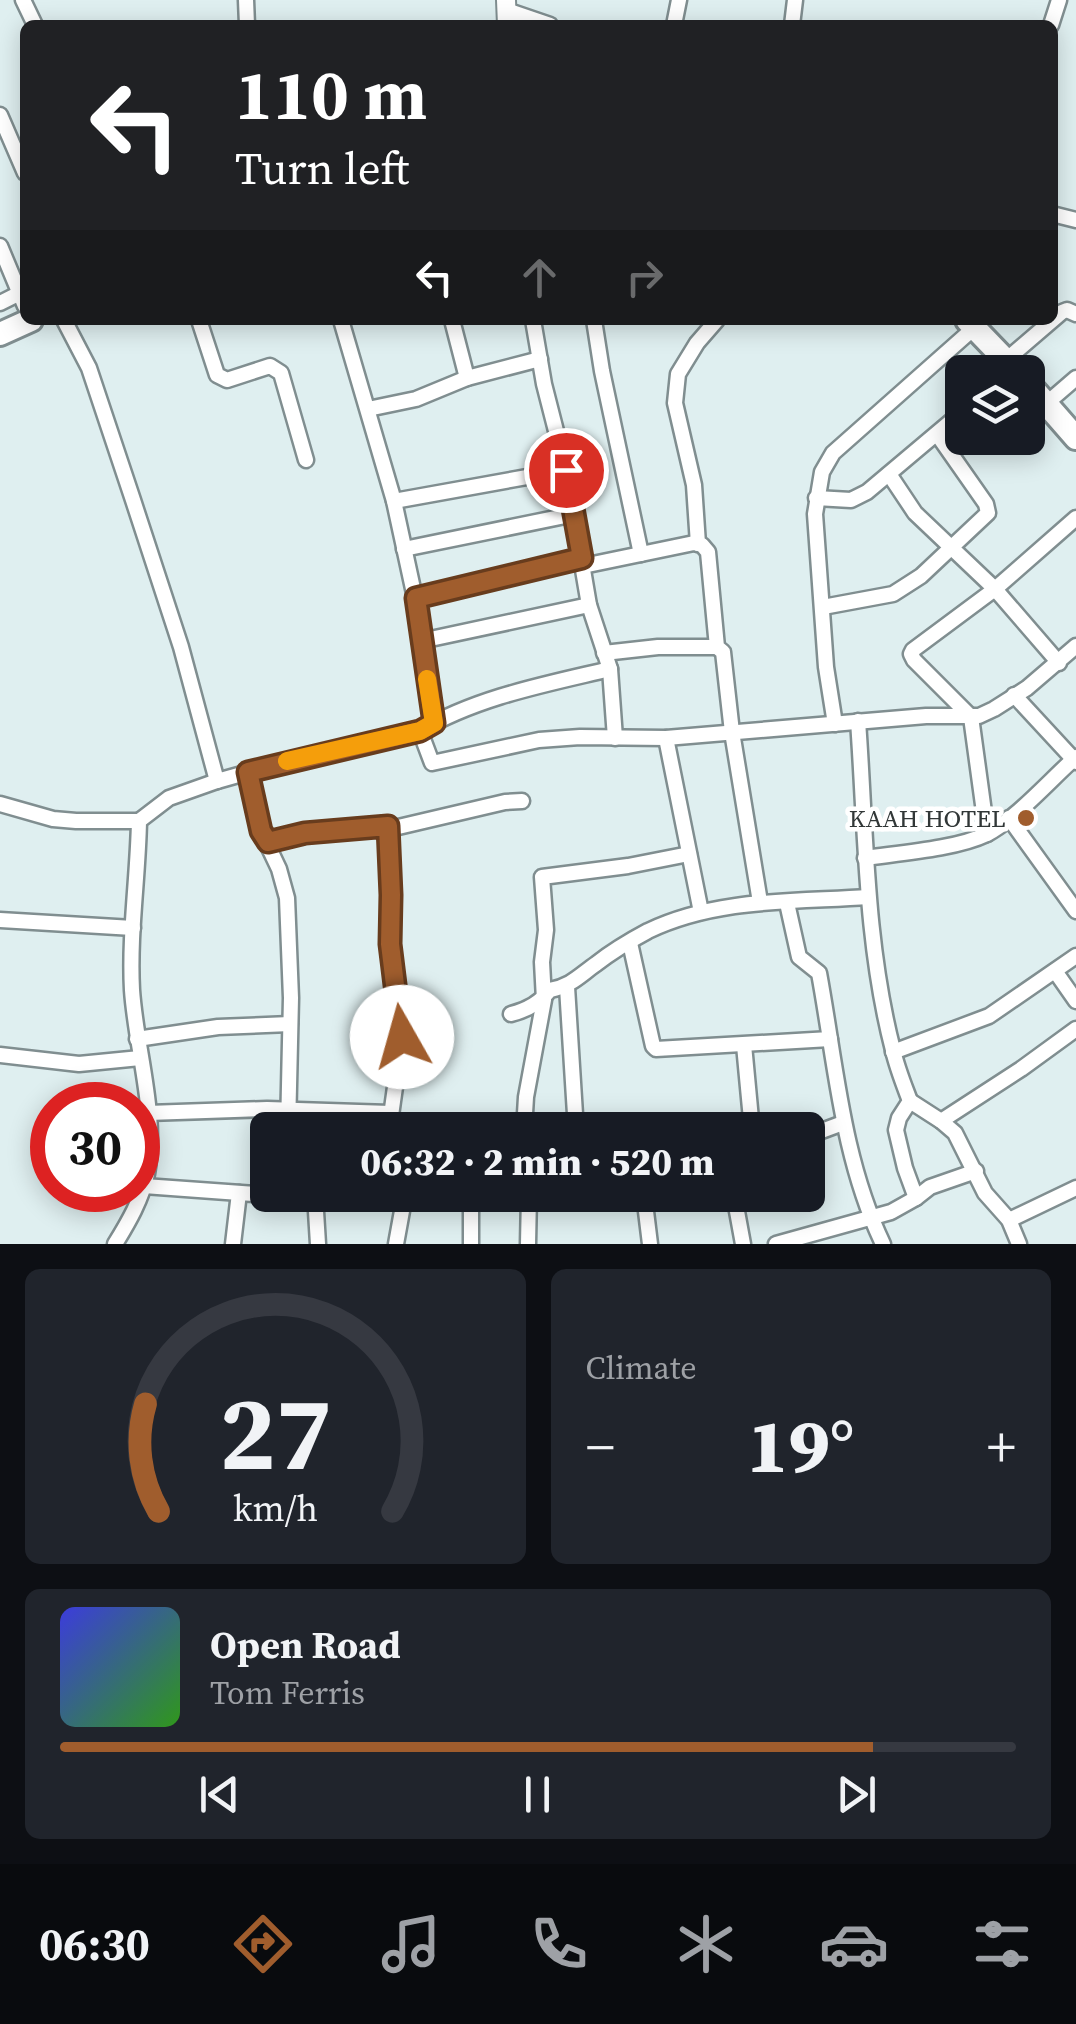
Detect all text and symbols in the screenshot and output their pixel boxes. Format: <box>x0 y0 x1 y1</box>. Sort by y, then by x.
text: 110 m <box>235 46 427 142</box>
icon: left <box>70 60 200 190</box>
text: Turn left <box>235 137 409 199</box>
icon: left <box>407 250 462 305</box>
icon: ahead <box>512 250 567 305</box>
icon: right <box>617 250 672 305</box>
map controls <box>945 355 1045 455</box>
button: layers <box>945 355 1045 455</box>
pin <box>524 428 609 513</box>
icon: arrive <box>539 443 594 498</box>
place label: KAAH HOTEL <box>849 801 1006 835</box>
marker: KAAH HOTEL <box>1015 807 1037 829</box>
position arrow <box>350 985 454 1089</box>
speed limit sign: 30 <box>30 1082 160 1212</box>
text: 06:32 · 2 min · 520 m <box>360 1136 715 1188</box>
text: Climate <box>586 1346 697 1390</box>
text: 27 <box>219 1361 332 1504</box>
text: 19° <box>747 1394 854 1497</box>
text: − <box>586 1409 615 1484</box>
text: + <box>987 1409 1016 1484</box>
text: km/h <box>233 1484 318 1533</box>
text: Open Road <box>210 1619 401 1671</box>
text: Tom Ferris <box>210 1671 365 1715</box>
icon: previous <box>192 1767 247 1822</box>
icon: pause <box>510 1767 565 1822</box>
icon: next <box>829 1767 884 1822</box>
icon: directions <box>228 1909 298 1979</box>
icon: music <box>376 1909 446 1979</box>
icon: phone <box>524 1909 594 1979</box>
icon: climate <box>671 1909 741 1979</box>
icon: car <box>819 1909 889 1979</box>
icon: filters <box>967 1909 1037 1979</box>
text: 06:30 <box>39 1913 150 1975</box>

